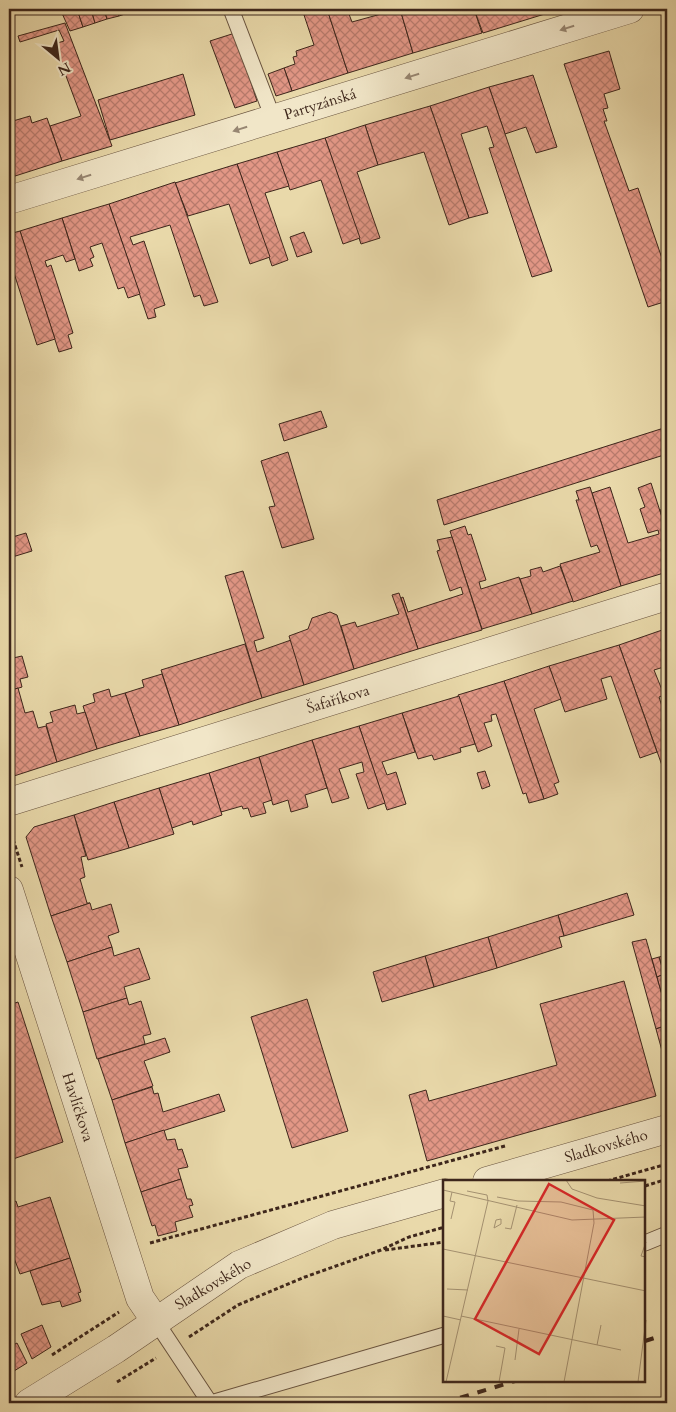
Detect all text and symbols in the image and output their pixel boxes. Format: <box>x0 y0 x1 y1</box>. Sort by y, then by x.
one-way arrow <box>559 25 574 33</box>
north arrow <box>32 32 82 82</box>
text: N <box>54 58 74 80</box>
one-way arrow <box>404 72 419 80</box>
street label: Partyzánská <box>281 83 359 124</box>
one-way arrow <box>232 125 247 133</box>
one-way arrow <box>77 173 92 181</box>
street label: Šafaříkova <box>304 680 372 718</box>
street label: Havlíčkova <box>57 1070 99 1145</box>
street label: Sladkovského <box>562 1125 650 1167</box>
inset map <box>443 1180 646 1382</box>
street label: Sladkovského <box>171 1253 255 1315</box>

